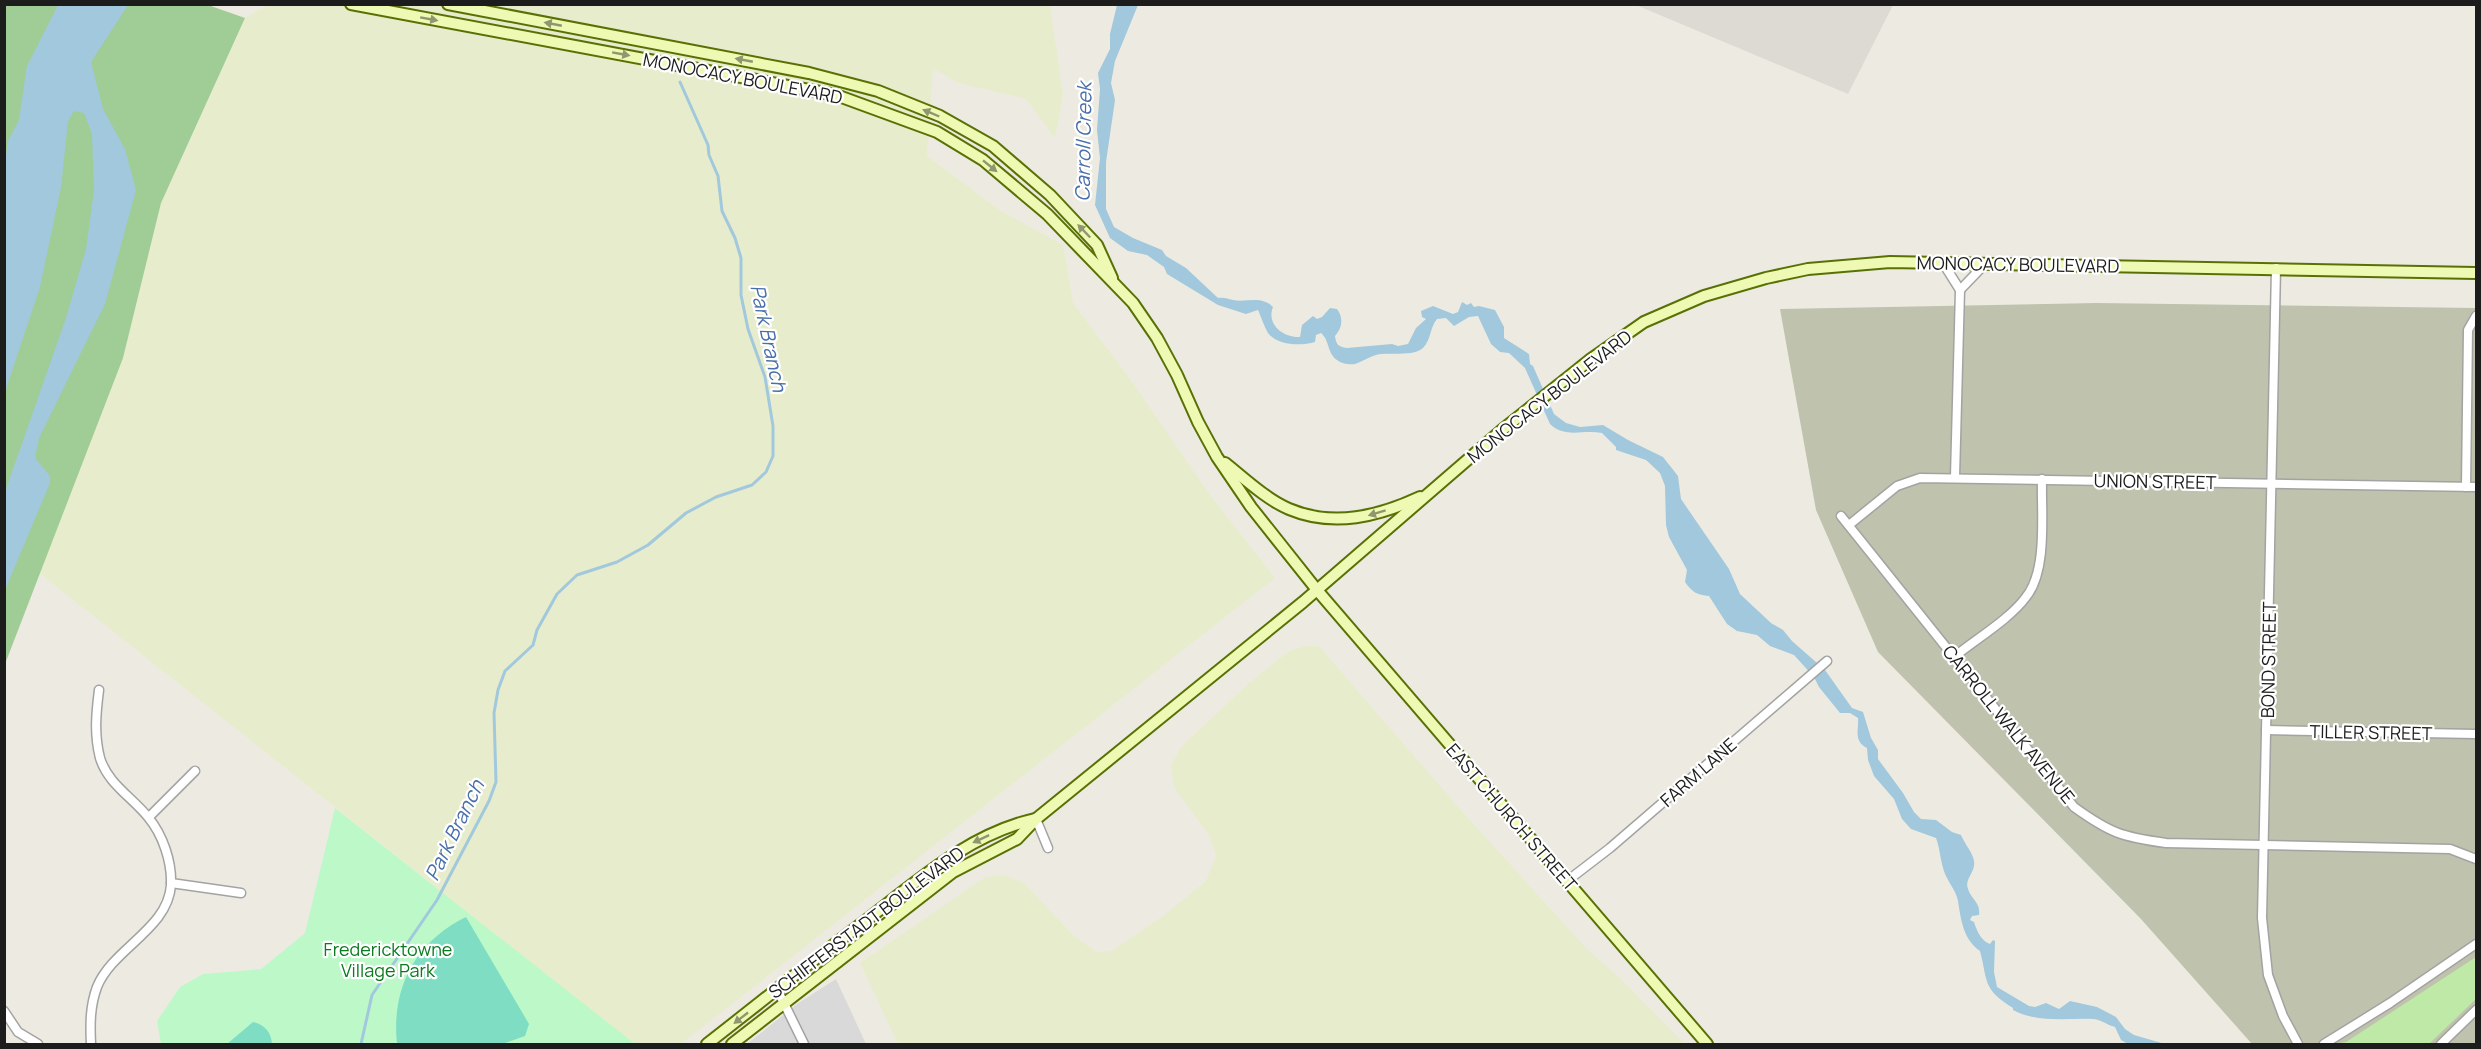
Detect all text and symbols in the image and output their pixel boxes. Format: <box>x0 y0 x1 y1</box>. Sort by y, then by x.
one-way arrow <box>420 15 439 24</box>
one-way arrow <box>543 19 562 28</box>
street label: MONOCACY BOULEVARD <box>641 47 845 109</box>
one-way arrow <box>612 50 631 59</box>
one-way arrow <box>735 56 754 65</box>
water label: Carroll Creek <box>1068 79 1098 202</box>
one-way arrow <box>922 108 940 118</box>
one-way arrow <box>983 160 998 172</box>
one-way arrow <box>1077 224 1091 239</box>
street label: MONOCACY BOULEVARD <box>1916 250 2120 278</box>
water label: Park Branch <box>744 282 794 395</box>
street label: MONOCACY BOULEVARD <box>1462 324 1636 468</box>
street label: UNION STREET <box>2094 468 2217 494</box>
one-way arrow <box>1368 509 1386 518</box>
street label: BOND STREET <box>2255 601 2281 718</box>
street label: CARROLL WALK AVENUE <box>1938 640 2080 808</box>
street label: TILLER STREET <box>2309 719 2433 745</box>
street label: FARM LANE <box>1655 732 1741 812</box>
street label: EAST CHURCH STREET <box>1441 738 1583 896</box>
water label: Park Branch <box>418 774 490 885</box>
one-way arrow <box>972 834 989 843</box>
street label: SCHIFFERSTADT BOULEVARD <box>763 840 969 1004</box>
park label: Fredericktowne Village Park <box>324 937 452 982</box>
one-way arrow <box>733 1011 749 1024</box>

